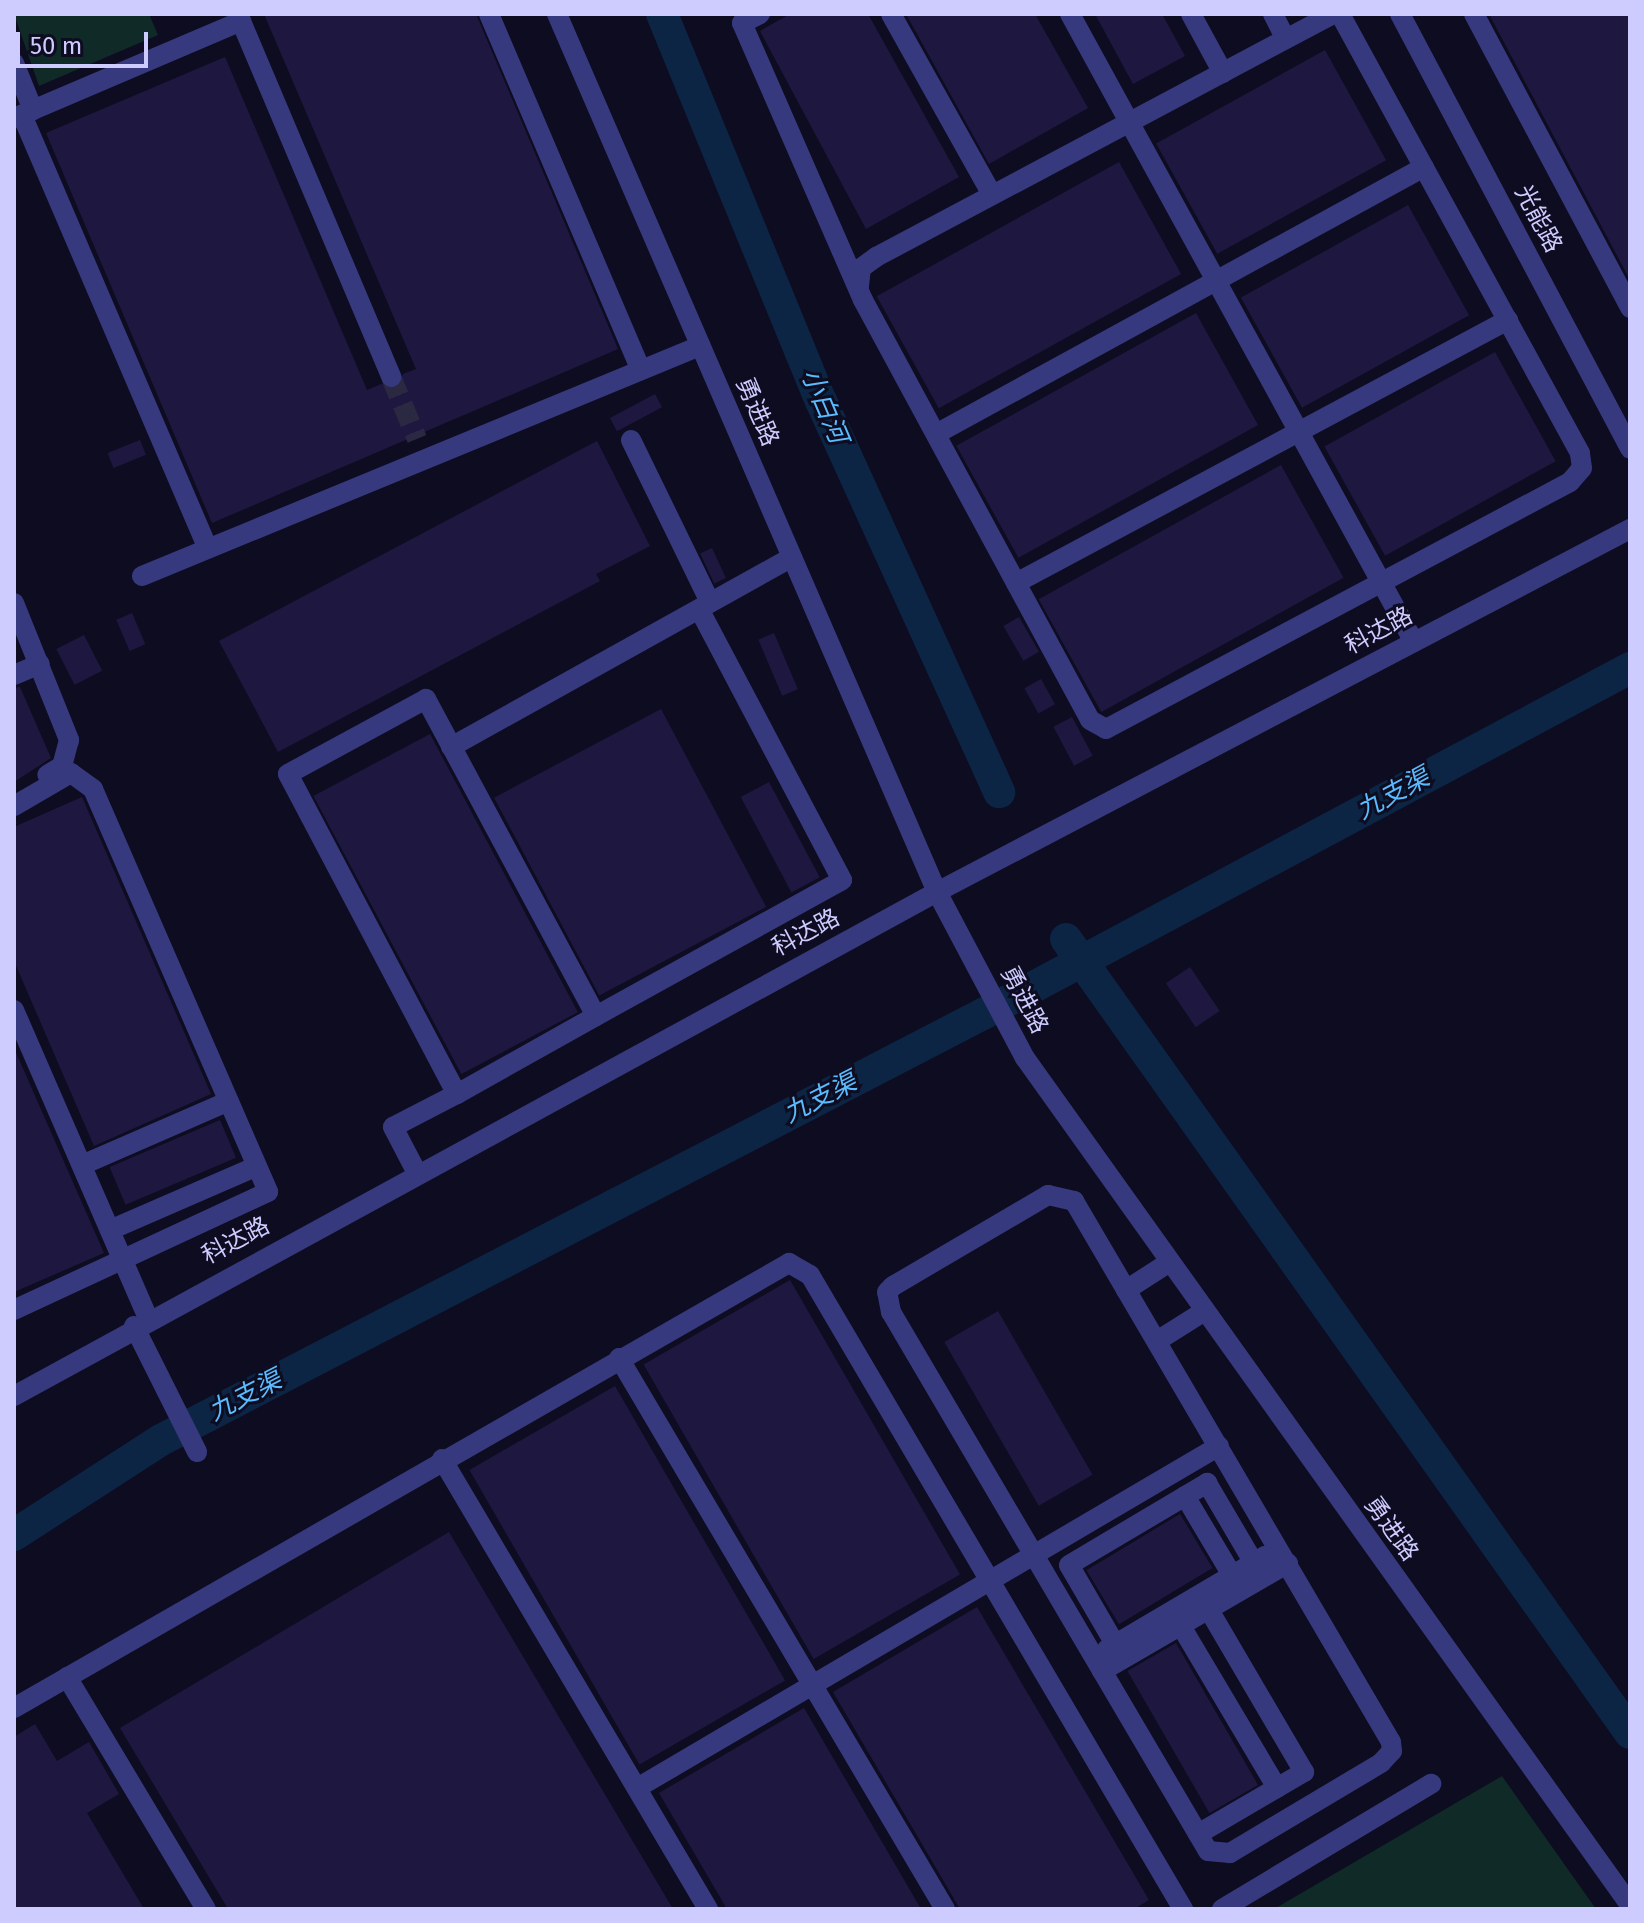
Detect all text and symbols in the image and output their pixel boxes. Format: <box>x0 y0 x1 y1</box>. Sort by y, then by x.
scale bar <box>20 16 152 66</box>
text: 50 m <box>30 32 82 60</box>
street label: 光能路 <box>1508 180 1568 258</box>
water label: 小白河 <box>794 364 854 448</box>
street label: 勇进路 <box>730 373 784 451</box>
street label: 科达路 <box>1340 601 1418 661</box>
water label: 九支渠 <box>1351 762 1435 826</box>
street label: 科达路 <box>767 903 845 963</box>
street label: 勇进路 <box>994 961 1054 1039</box>
water label: 九支渠 <box>778 1066 862 1130</box>
street label: 科达路 <box>197 1211 275 1271</box>
water label: 九支渠 <box>203 1364 287 1428</box>
street label: 勇进路 <box>1358 1491 1424 1567</box>

